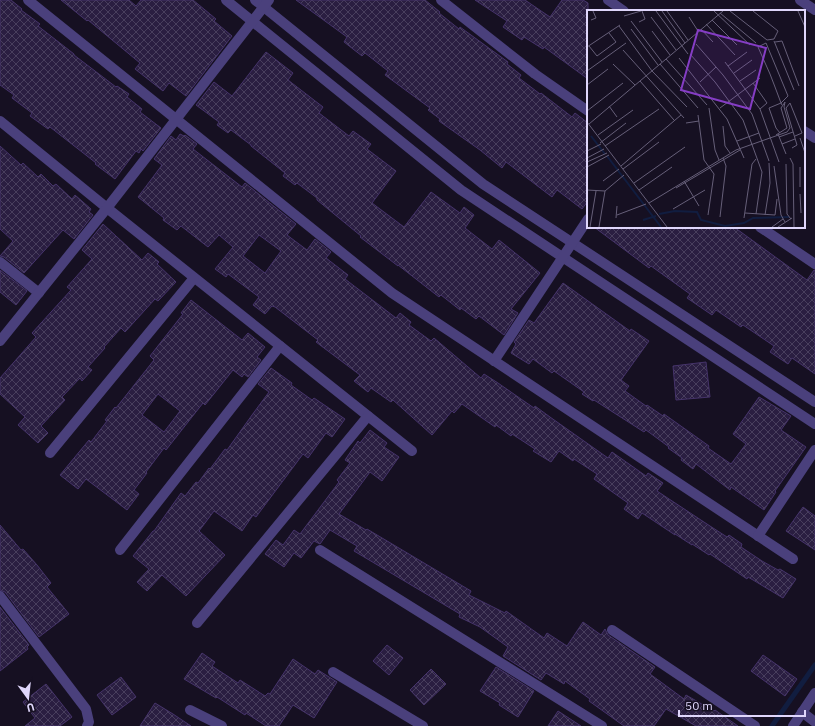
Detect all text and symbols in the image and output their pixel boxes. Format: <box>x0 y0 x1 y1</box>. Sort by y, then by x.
inset map <box>587 10 805 228</box>
north arrow <box>8 678 48 718</box>
scale bar <box>679 692 805 718</box>
text: 50 m <box>685 698 713 713</box>
text: U <box>25 700 36 715</box>

